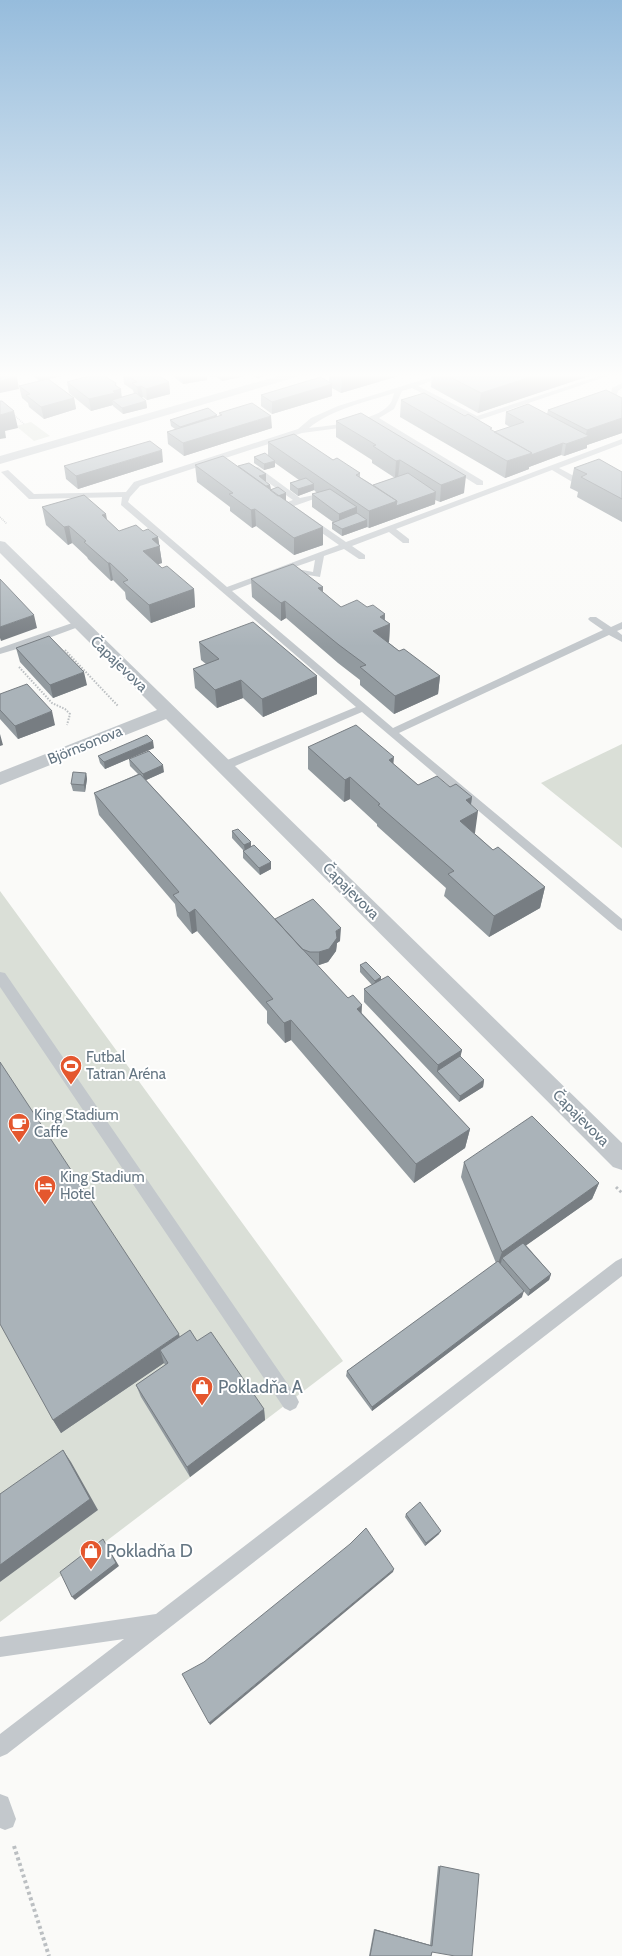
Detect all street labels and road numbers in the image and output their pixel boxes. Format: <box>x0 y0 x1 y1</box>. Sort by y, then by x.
street label: Čapajevova <box>87 632 153 696</box>
street label: Björnsonova <box>45 722 126 768</box>
street label: Čapajevova <box>319 858 384 924</box>
street label: Čapajevova <box>549 1085 614 1151</box>

